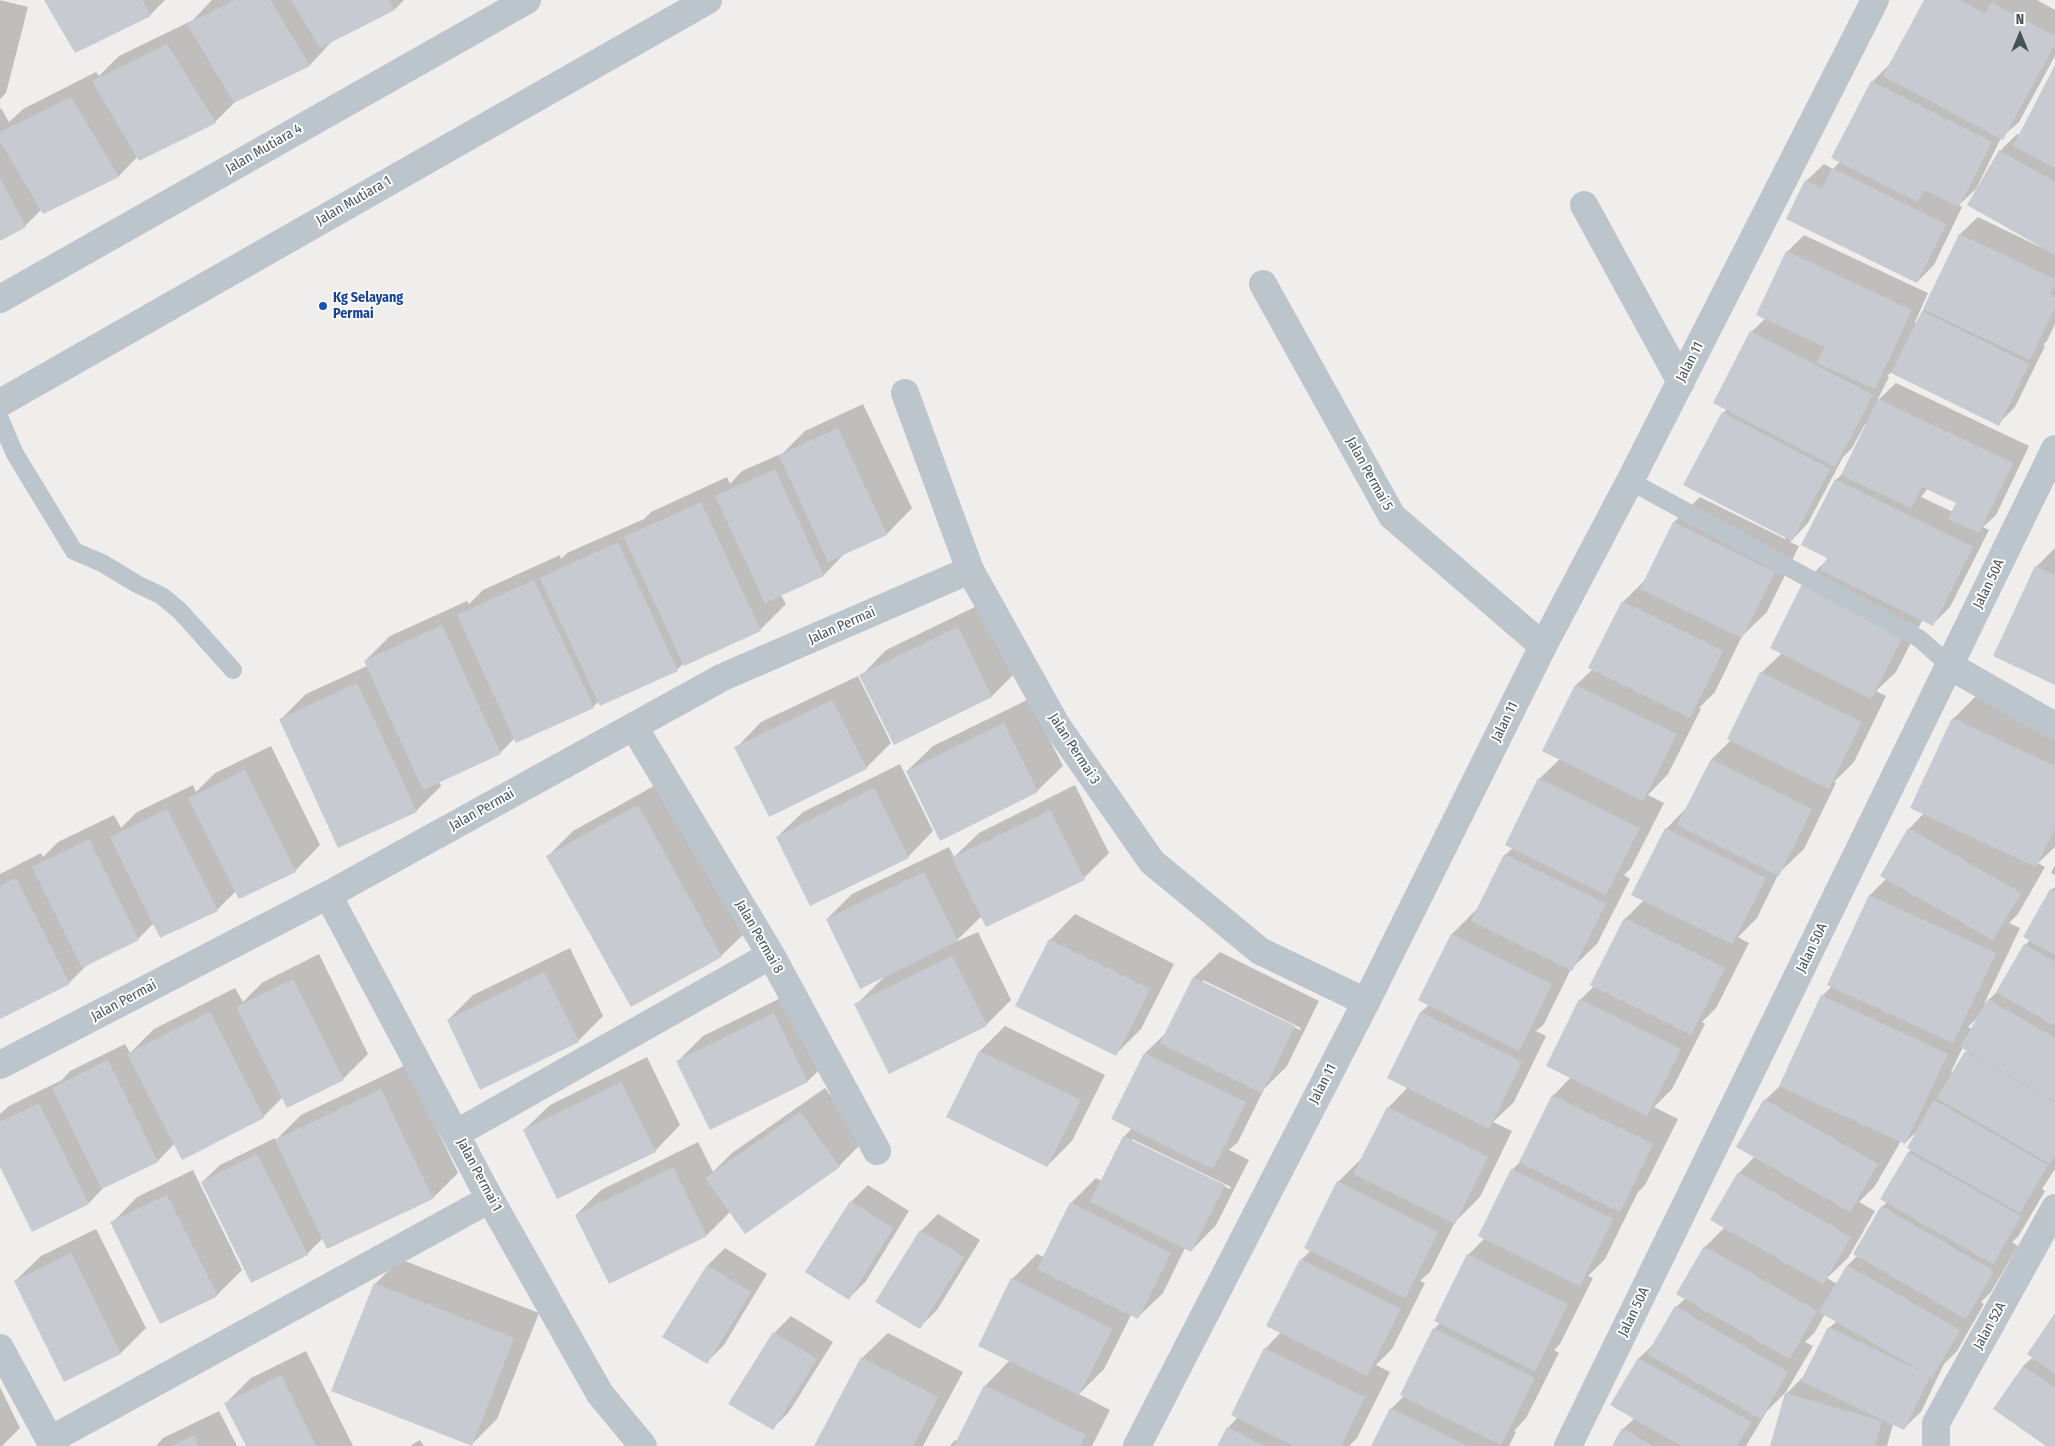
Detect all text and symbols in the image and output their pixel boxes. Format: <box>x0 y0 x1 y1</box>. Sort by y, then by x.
north arrow <box>1995 10 2045 60</box>
text: N <box>2016 11 2024 28</box>
street label: Jalan Mutiara 4 <box>223 120 305 178</box>
street label: Jalan Mutiara 1 <box>313 173 395 229</box>
place label: Kg Selayang Permai <box>333 290 403 322</box>
marker: Kg Selayang Permai <box>317 300 329 312</box>
street label: Jalan 11 <box>1673 339 1707 385</box>
street label: Jalan Permai 5 <box>1342 434 1396 514</box>
street label: Jalan 50A <box>1970 557 2008 611</box>
street label: Jalan Permai <box>806 604 878 648</box>
street label: Jalan 11 <box>1488 699 1522 745</box>
street label: Jalan Permai 3 <box>1045 710 1103 788</box>
street label: Jalan Permai <box>447 785 517 835</box>
street label: Jalan Permai 8 <box>731 897 787 977</box>
street label: Jalan 50A <box>1793 921 1831 975</box>
street label: Jalan Permai <box>88 977 160 1025</box>
street label: Jalan 11 <box>1306 1061 1340 1107</box>
street label: Jalan Permai 1 <box>453 1136 505 1214</box>
street label: Jalan 50A <box>1615 1285 1653 1339</box>
street label: Jalan 52A <box>1970 1299 2010 1353</box>

